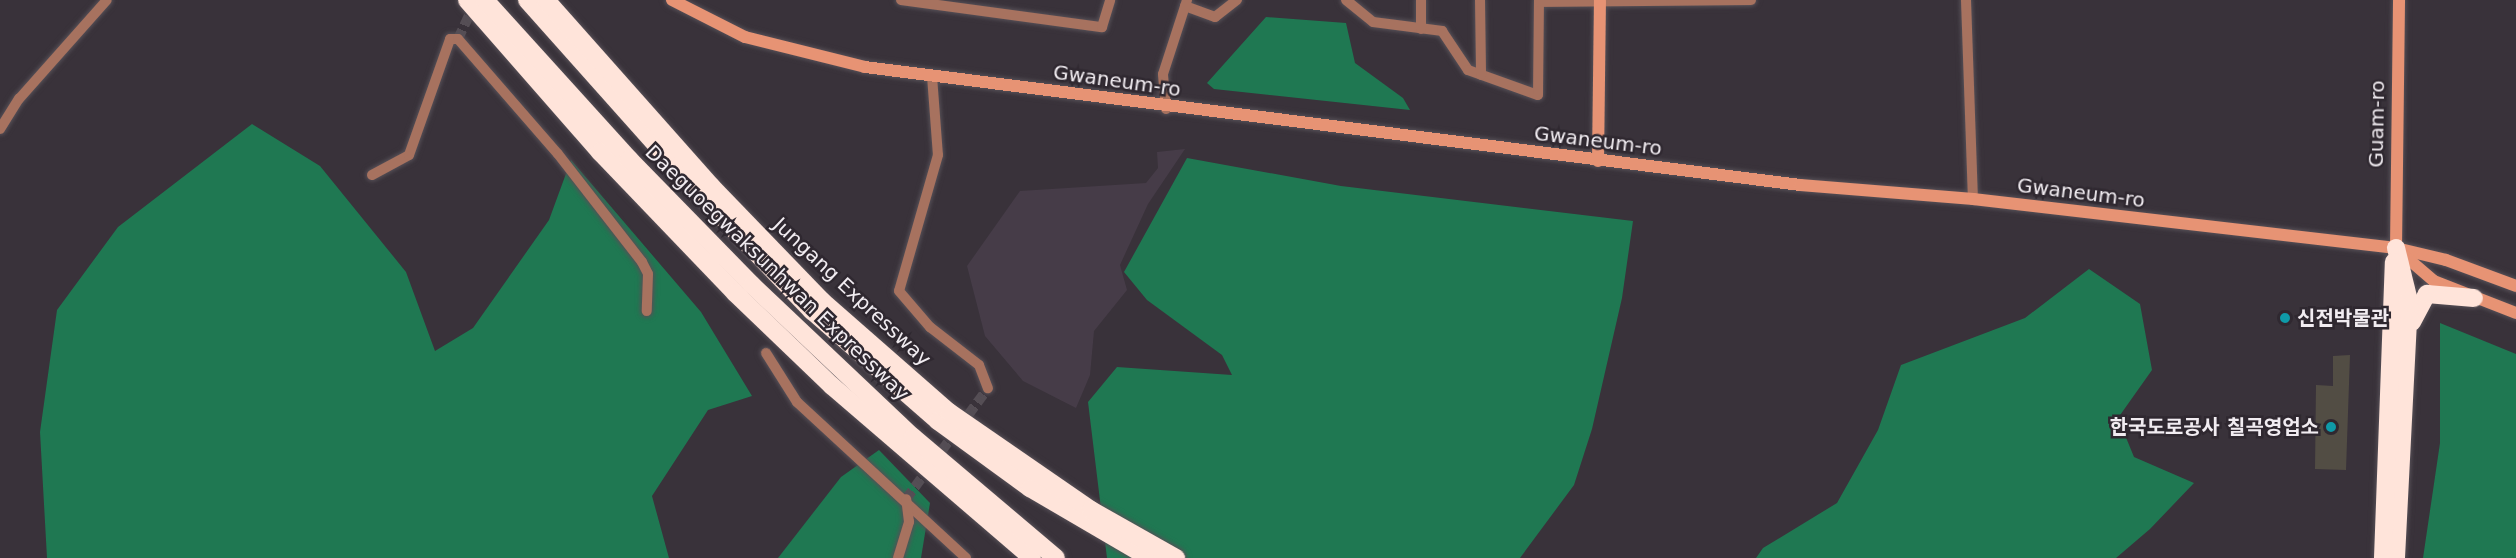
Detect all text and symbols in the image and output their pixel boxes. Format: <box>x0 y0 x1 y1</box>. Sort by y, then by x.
street label: Gwaneum-ro <box>1052 60 1182 102</box>
street label: Guam-ro <box>2364 80 2390 168</box>
street label: Gwaneum-ro <box>1533 121 1663 161</box>
street label: Daeguoegwaksunhwan Expressway <box>640 140 914 406</box>
street label: Gwaneum-ro <box>2016 173 2146 213</box>
street label: Jungang Expressway <box>768 213 936 371</box>
place label: 신전박물관 <box>2297 306 2389 330</box>
marker: 신전박물관 <box>2278 311 2292 325</box>
place label: 한국도로공사 칠곡영업소 <box>2110 415 2319 439</box>
marker: 한국도로공사 칠곡영업소 <box>2324 420 2338 434</box>

